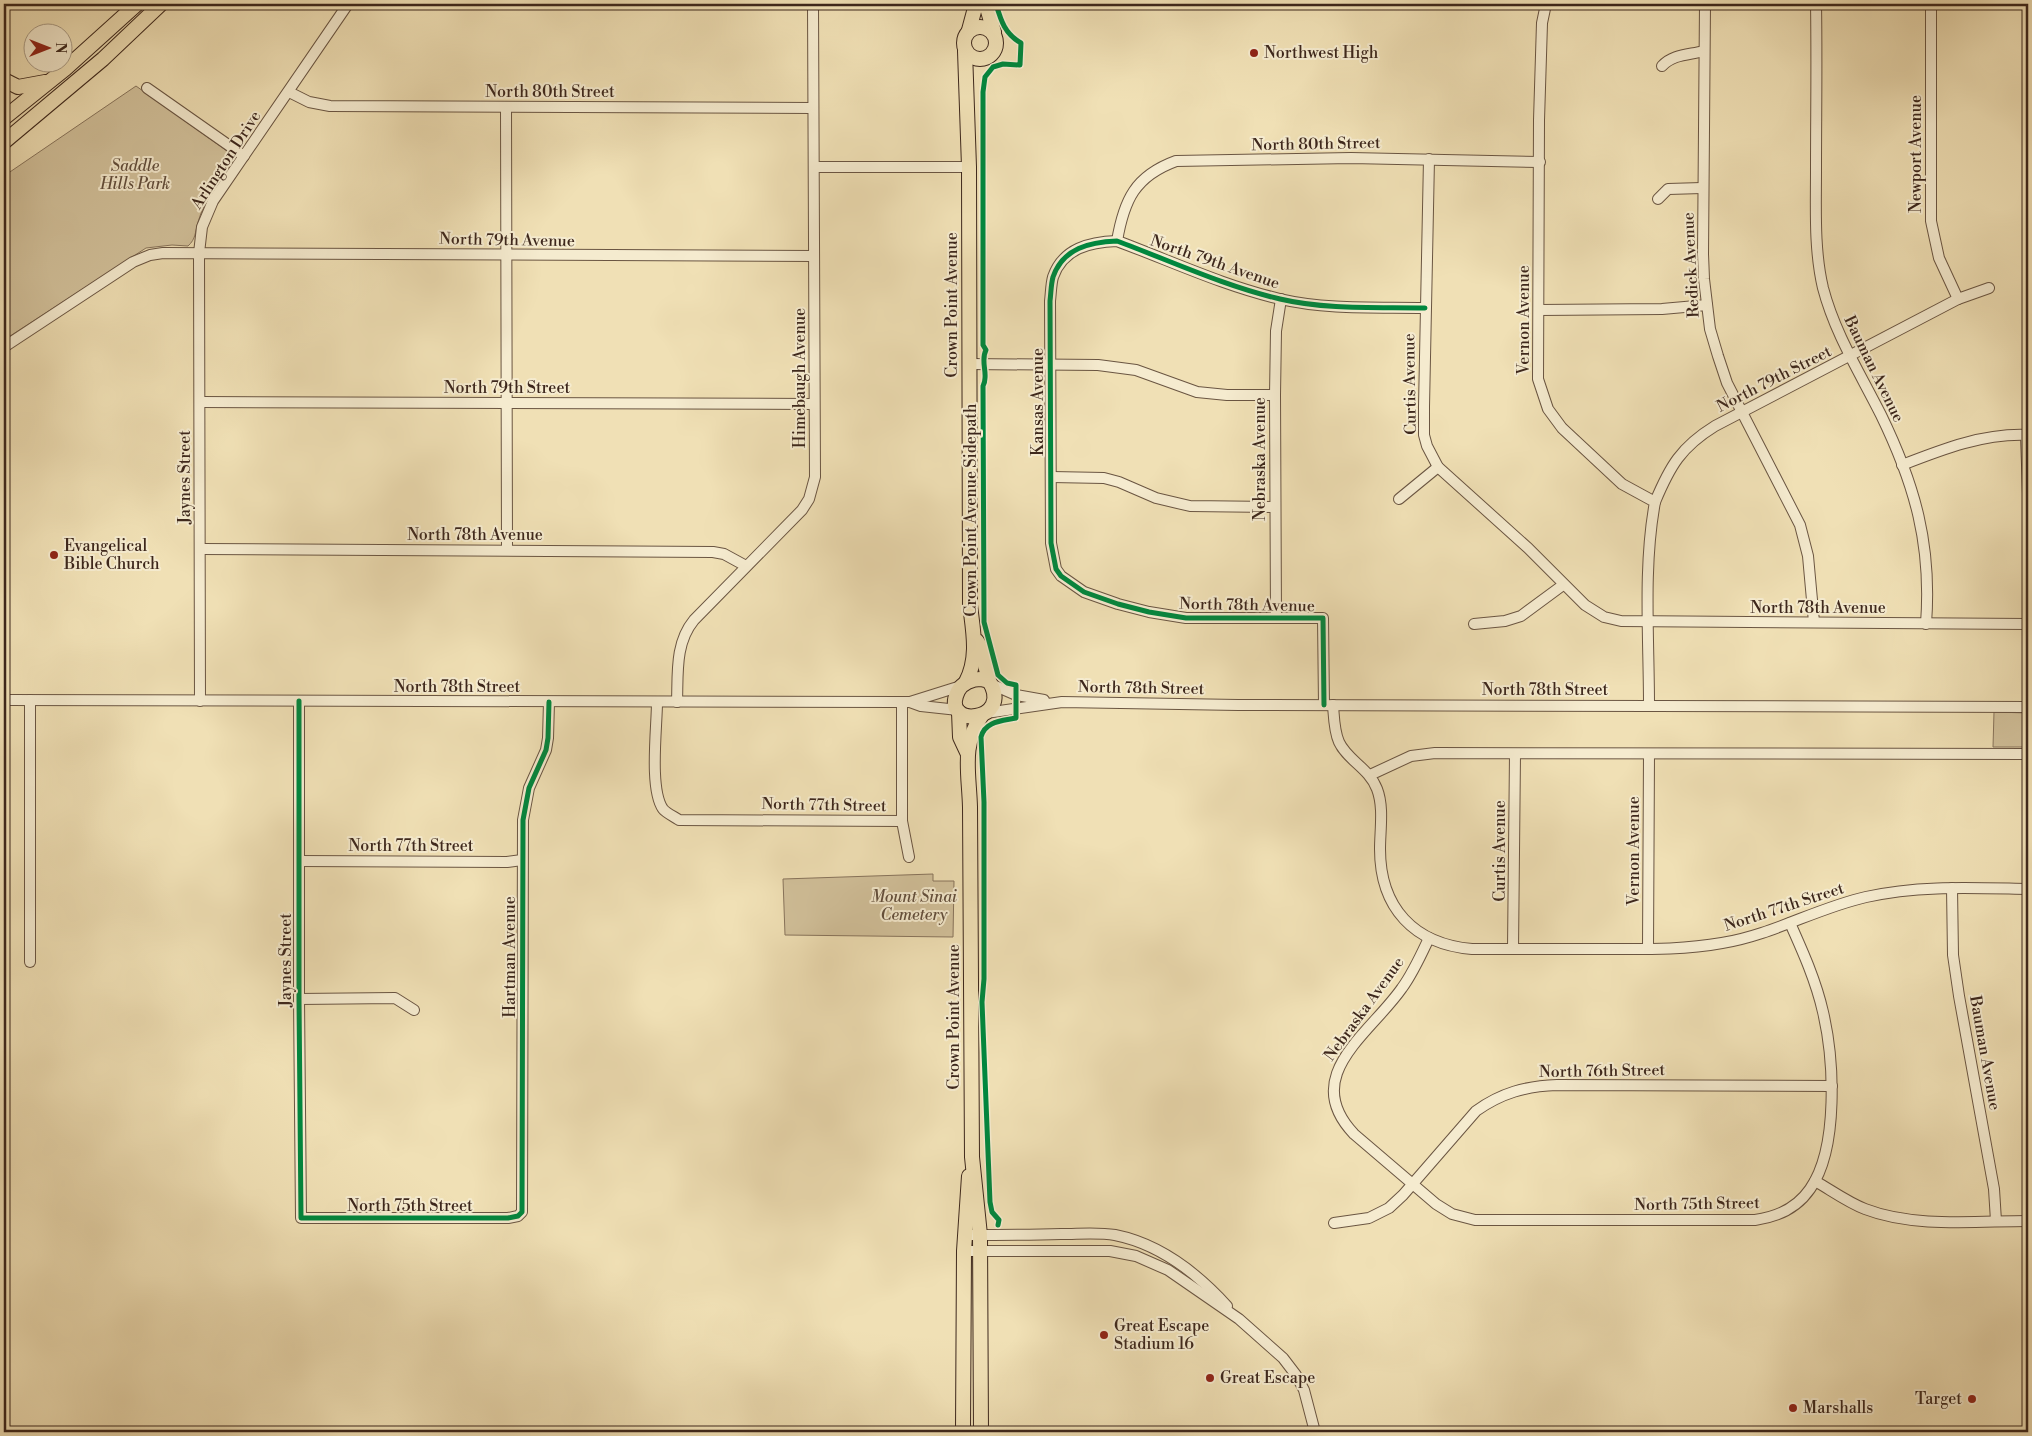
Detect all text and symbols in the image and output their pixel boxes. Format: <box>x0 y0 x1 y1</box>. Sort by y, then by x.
north arrow <box>22 22 72 72</box>
text: N <box>51 42 69 54</box>
place label: Northwest High <box>1264 43 1379 63</box>
marker: Northwest High <box>1248 47 1260 59</box>
street label: North 80th Street <box>485 82 615 102</box>
street label: Newport Avenue <box>1906 95 1926 213</box>
street label: Arlington Drive <box>186 107 265 214</box>
street label: North 80th Street <box>1251 133 1381 155</box>
park label: Saddle Hills Park <box>99 156 170 194</box>
street label: Redick Avenue <box>1678 212 1704 318</box>
street label: North 79th Avenue <box>439 229 575 251</box>
street label: North 79th Avenue <box>1148 230 1282 294</box>
street label: Crown Point Avenue <box>942 232 962 378</box>
street label: Vernon Avenue <box>1514 265 1534 376</box>
street label: Himebaugh Avenue <box>790 308 810 448</box>
street label: Bauman Avenue <box>1839 312 1908 426</box>
street label: Curtis Avenue <box>1399 333 1421 435</box>
street label: North 79th Street <box>1713 341 1835 417</box>
street label: Kansas Avenue <box>1028 348 1048 456</box>
street label: North 79th Street <box>444 378 571 398</box>
street label: Nebraska Avenue <box>1250 397 1270 521</box>
street label: Crown Point Avenue Sidepath <box>961 403 981 617</box>
street label: Jaynes Street <box>175 430 195 525</box>
street label: North 78th Avenue <box>407 525 543 545</box>
place label: Evangelical Bible Church <box>63 536 160 574</box>
marker: Evangelical Bible Church <box>48 549 60 561</box>
street label: North 78th Avenue <box>1179 594 1315 616</box>
street label: North 78th Avenue <box>1750 598 1886 618</box>
street label: North 78th Street <box>394 677 521 697</box>
street label: North 78th Street <box>1078 677 1205 699</box>
street label: North 78th Street <box>1482 680 1609 700</box>
street label: North 77th Street <box>761 794 887 816</box>
street label: Vernon Avenue <box>1624 796 1644 907</box>
street label: Curtis Avenue <box>1490 800 1510 902</box>
street label: North 77th Street <box>348 836 474 856</box>
street label: North 77th Street <box>1721 878 1847 936</box>
park label: Mount Sinai Cemetery <box>871 887 957 925</box>
street label: Hartman Avenue <box>500 896 520 1018</box>
street label: Jaynes Street <box>276 913 296 1008</box>
street label: Crown Point Avenue <box>944 944 964 1090</box>
street label: Nebraska Avenue <box>1320 953 1408 1065</box>
street label: Bauman Avenue <box>1965 993 2005 1112</box>
street label: North 76th Street <box>1539 1060 1666 1082</box>
street label: North 75th Street <box>1634 1193 1760 1215</box>
street label: North 75th Street <box>347 1196 473 1216</box>
place label: Great Escape Stadium 16 <box>1114 1316 1209 1354</box>
marker: Great Escape Stadium 16 <box>1098 1329 1110 1341</box>
place label: Great Escape <box>1220 1368 1315 1388</box>
marker: Great Escape <box>1204 1372 1216 1384</box>
place label: Target <box>1915 1389 1962 1409</box>
marker: Target <box>1966 1393 1978 1405</box>
place label: Marshalls <box>1803 1398 1873 1418</box>
marker: Marshalls <box>1787 1402 1799 1414</box>

